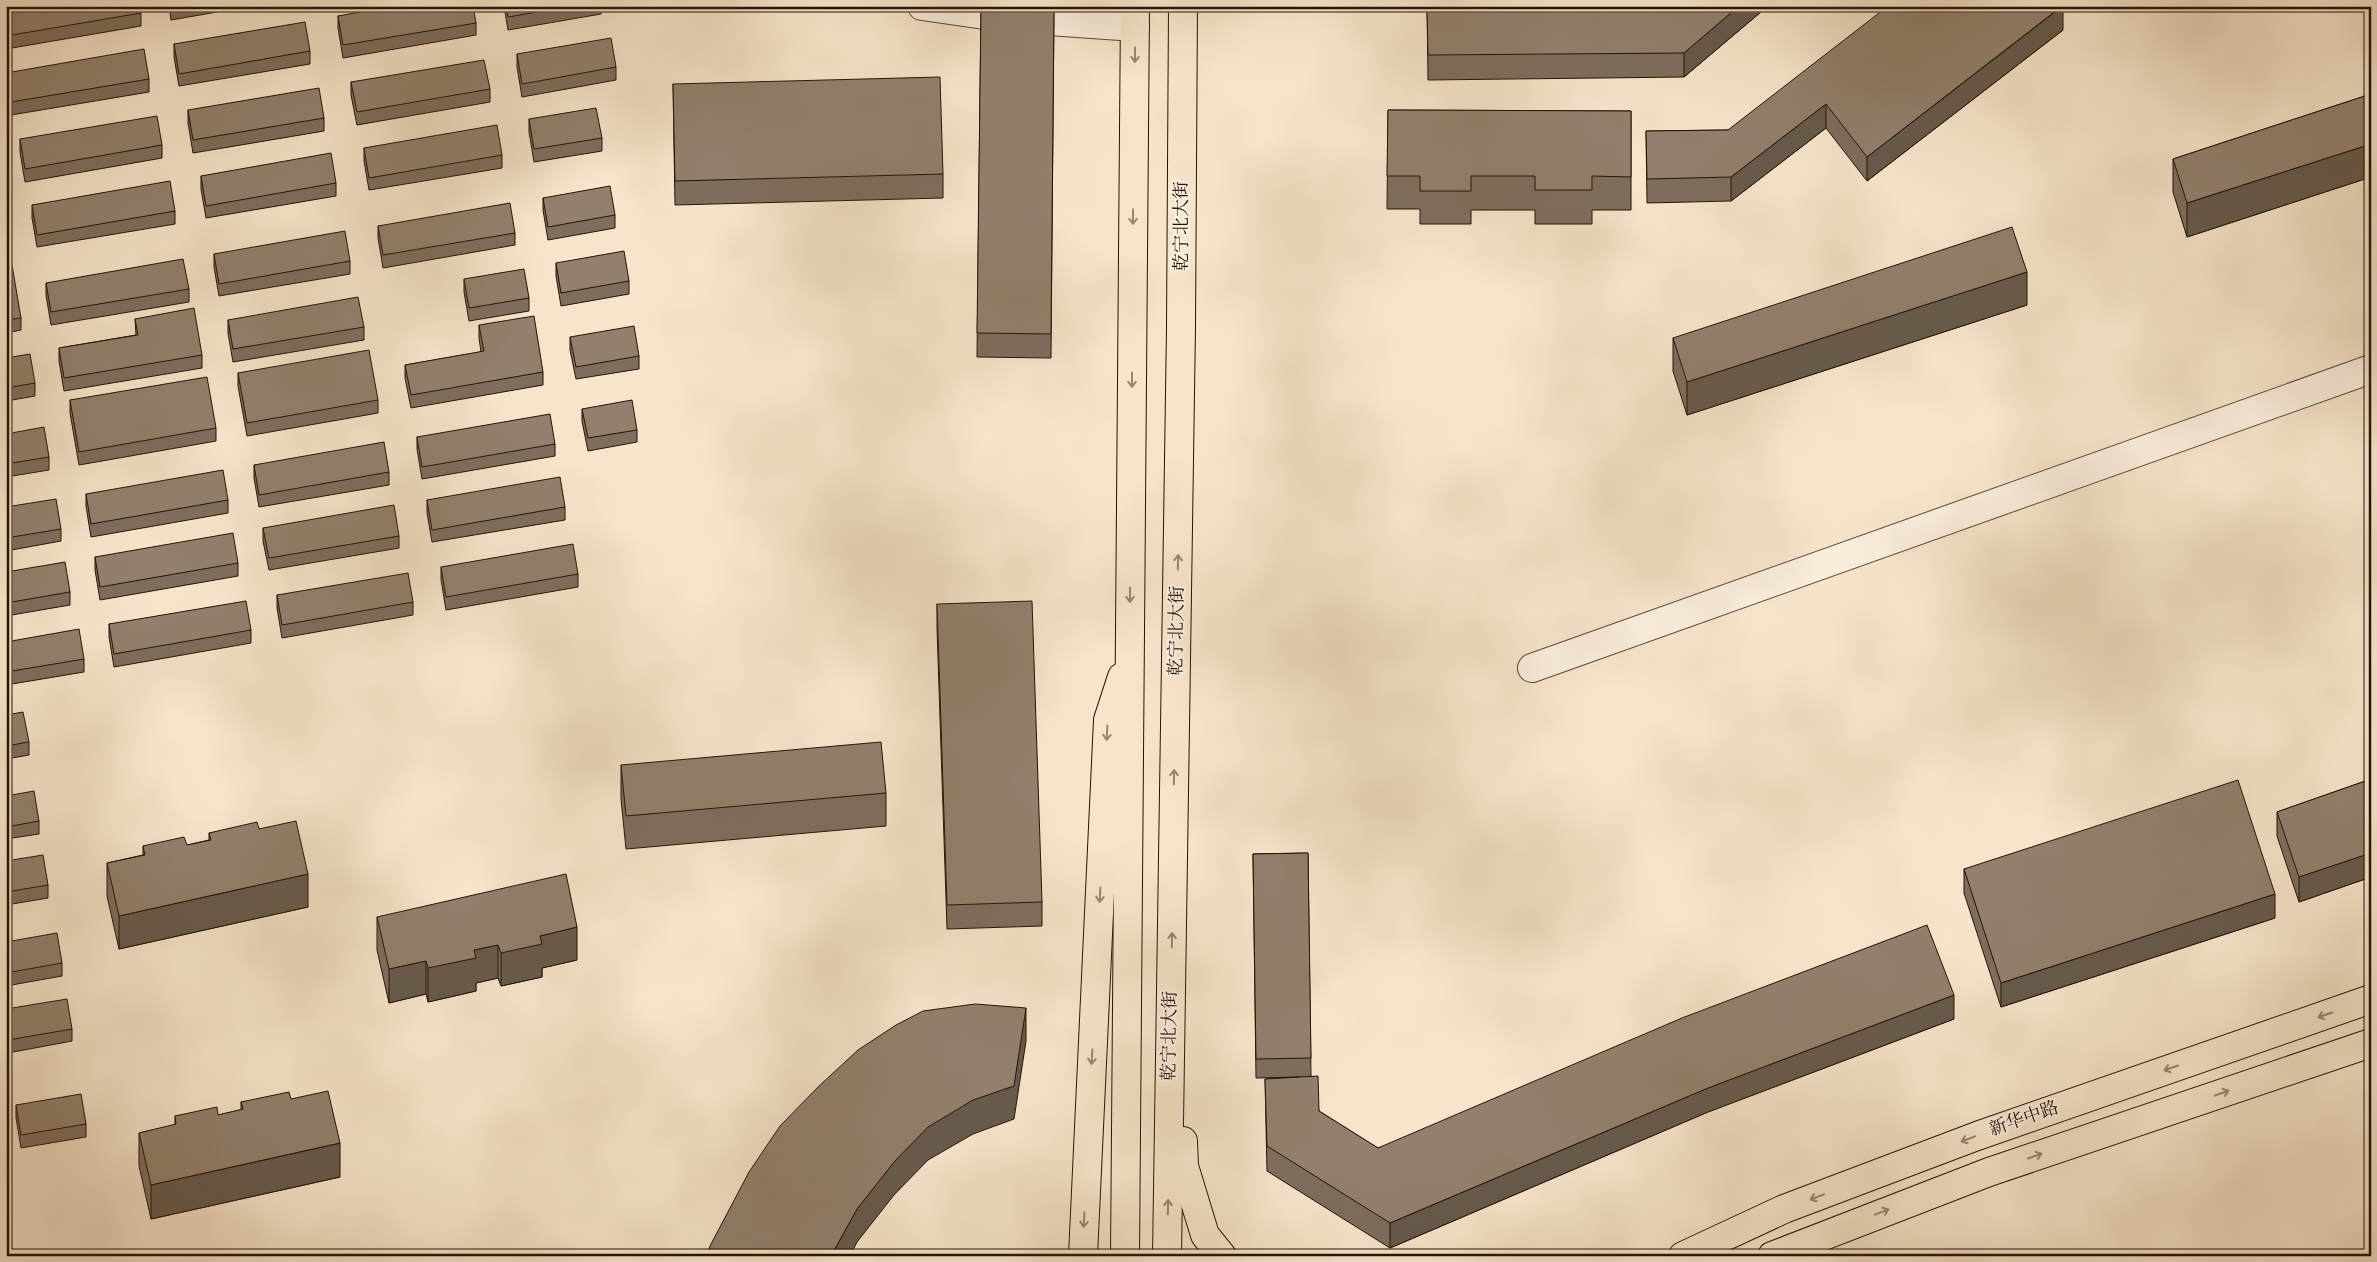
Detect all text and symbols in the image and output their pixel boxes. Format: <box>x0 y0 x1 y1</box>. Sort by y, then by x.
one-way arrow <box>1130 46 1140 63</box>
street label: 乾宁北大街 <box>1171 181 1193 271</box>
one-way arrow <box>1128 209 1138 225</box>
one-way arrow <box>1127 372 1137 388</box>
one-way arrow <box>1173 554 1183 570</box>
one-way arrow <box>1125 586 1135 603</box>
street label: 乾宁北大街 <box>1165 586 1189 676</box>
one-way arrow <box>1103 724 1112 740</box>
one-way arrow <box>1169 769 1179 786</box>
one-way arrow <box>1095 887 1104 903</box>
one-way arrow <box>1167 932 1177 948</box>
street label: 乾宁北大街 <box>1158 991 1182 1081</box>
one-way arrow <box>2317 1010 2333 1020</box>
one-way arrow <box>1088 1049 1097 1065</box>
one-way arrow <box>2164 1064 2180 1073</box>
one-way arrow <box>2214 1088 2229 1097</box>
street label: 新华中路 <box>1986 1097 2062 1141</box>
one-way arrow <box>1961 1135 1976 1144</box>
one-way arrow <box>2027 1151 2042 1160</box>
one-way arrow <box>1809 1193 1825 1202</box>
one-way arrow <box>1163 1199 1173 1216</box>
one-way arrow <box>1874 1207 1890 1216</box>
one-way arrow <box>1080 1211 1089 1227</box>

